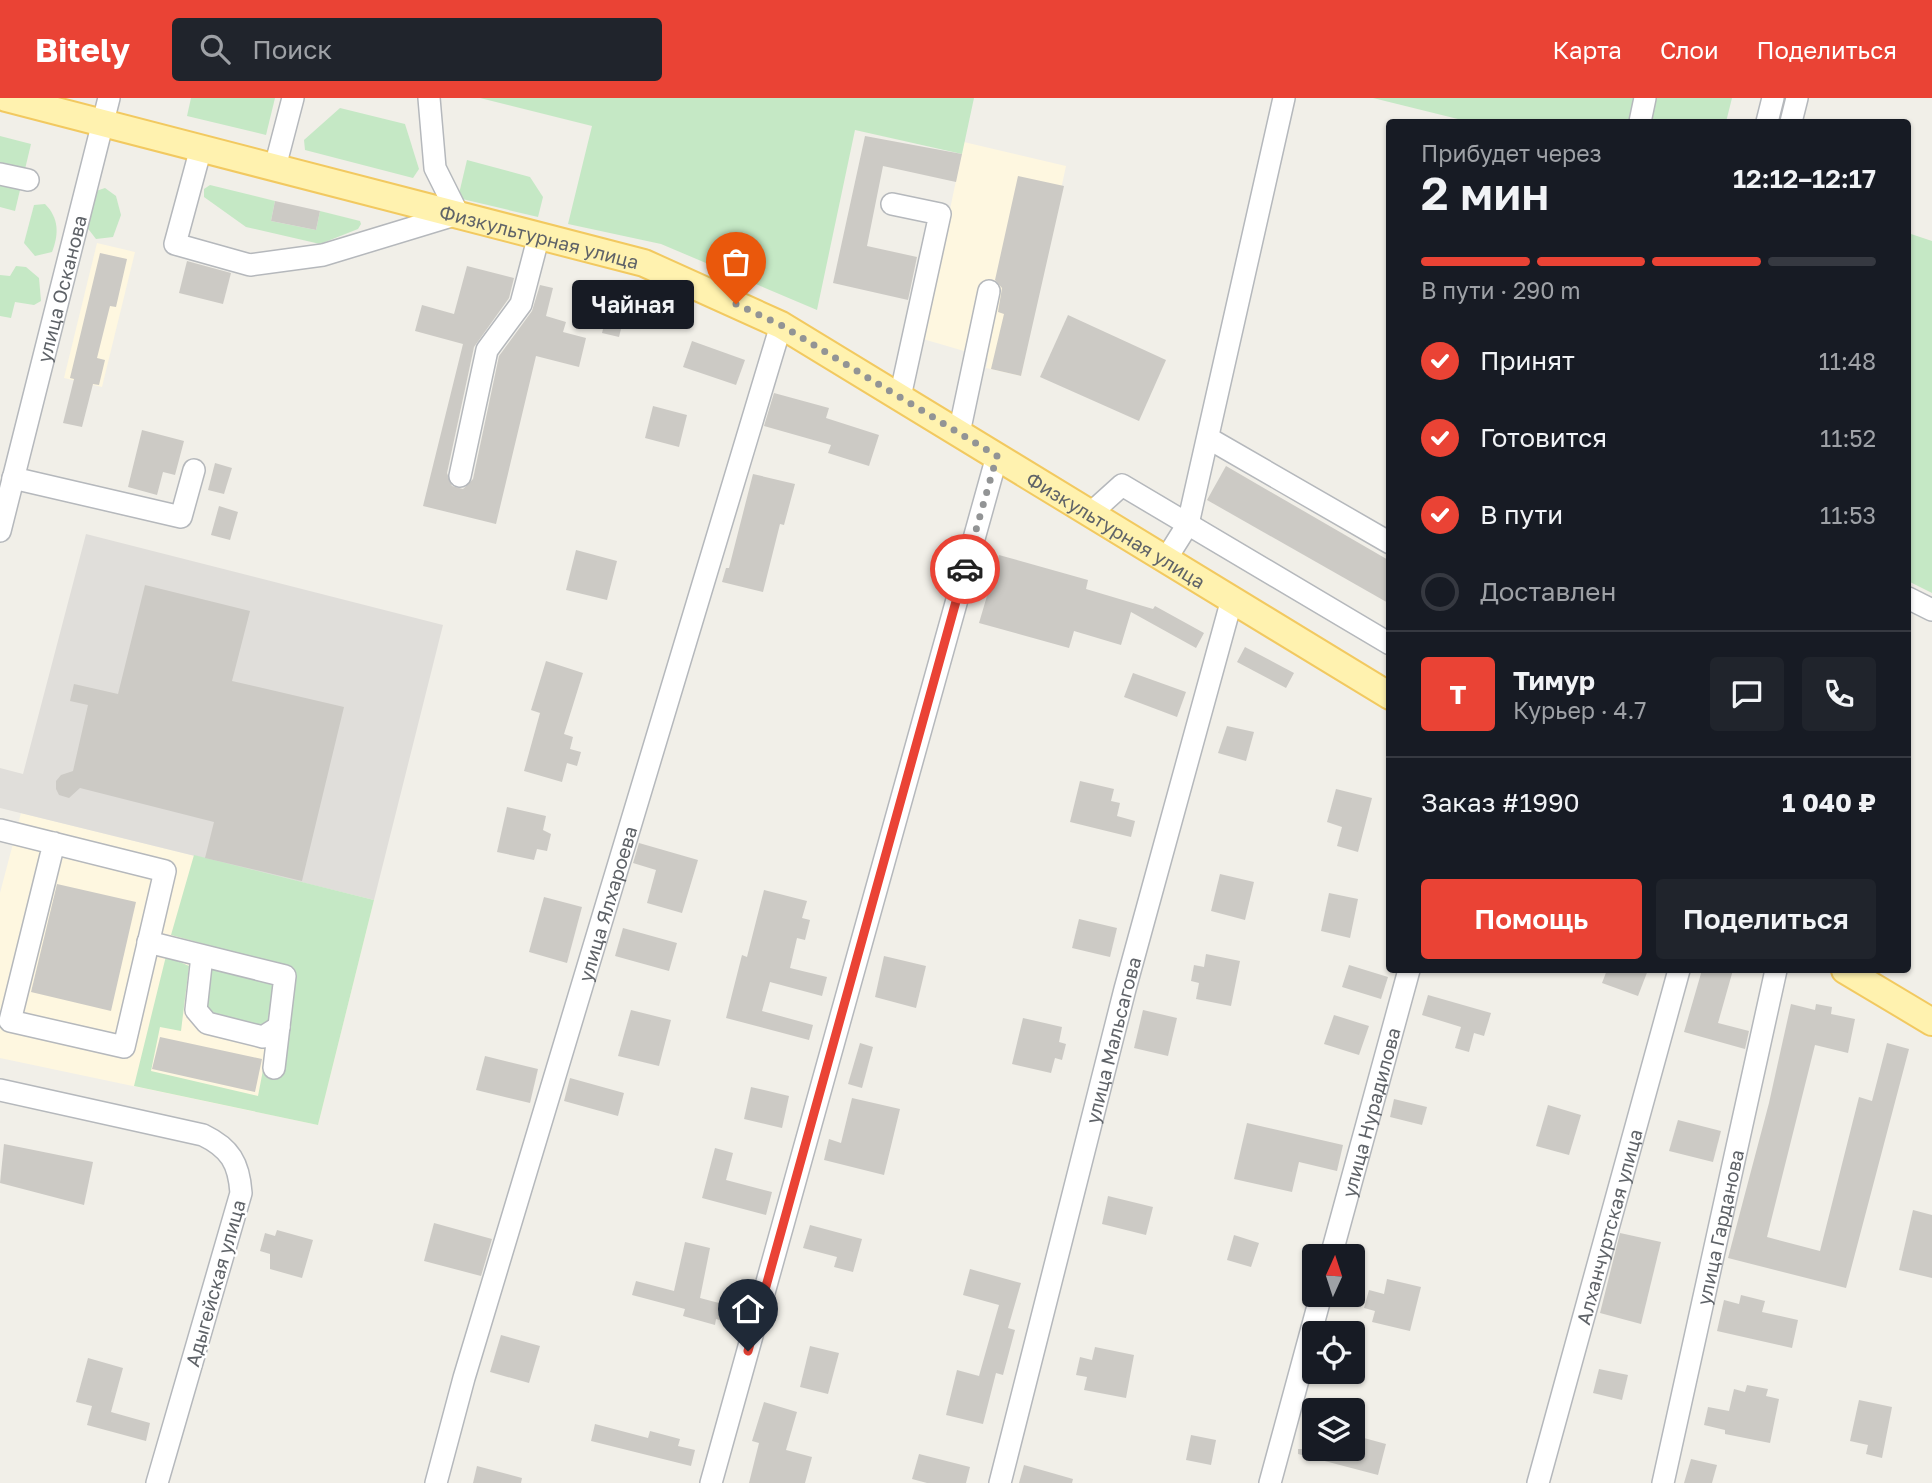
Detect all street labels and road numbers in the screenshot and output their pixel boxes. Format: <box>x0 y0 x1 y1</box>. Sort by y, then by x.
street label: Физкультурная улица <box>437 199 642 273</box>
street label: улица Осканова <box>31 213 91 365</box>
street label: Физкультурная улица <box>1023 466 1210 592</box>
street label: улица Ялхароева <box>573 823 641 984</box>
street label: улица Мальсагова <box>1080 954 1145 1126</box>
street label: улица Нурадилова <box>1336 1025 1404 1200</box>
street label: Алханчуртская улица <box>1571 1126 1646 1327</box>
street label: улица Гарданова <box>1691 1147 1748 1307</box>
street label: Адыгейская улица <box>180 1197 250 1369</box>

